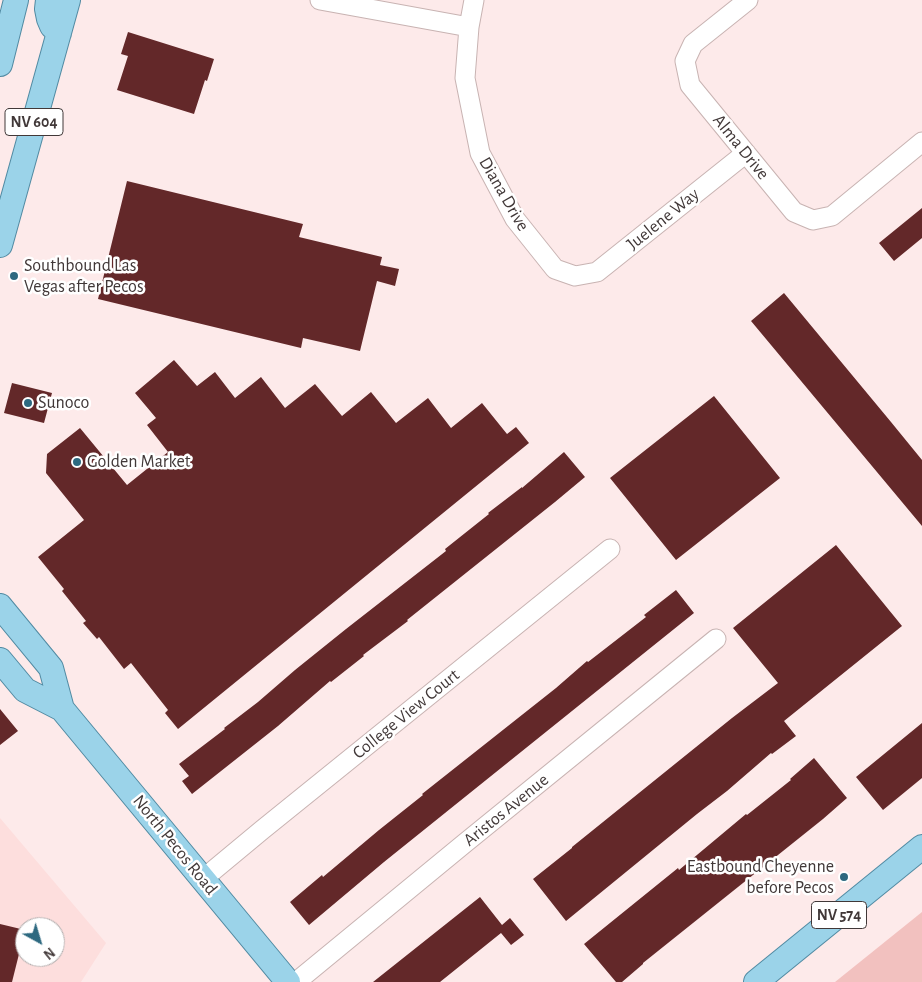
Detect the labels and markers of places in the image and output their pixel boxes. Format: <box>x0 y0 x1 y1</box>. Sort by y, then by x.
place label: Southbound Las Vegas after Pecos <box>24 255 144 298</box>
marker: Southbound Las Vegas after Pecos <box>8 270 20 282</box>
place label: Sunoco <box>38 392 89 414</box>
marker: Sunoco <box>22 397 34 409</box>
place label: Golden Market <box>87 451 191 473</box>
marker: Golden Market <box>71 456 83 468</box>
place label: Eastbound Cheyenne before Pecos <box>687 856 834 899</box>
marker: Eastbound Cheyenne before Pecos <box>838 871 850 883</box>

